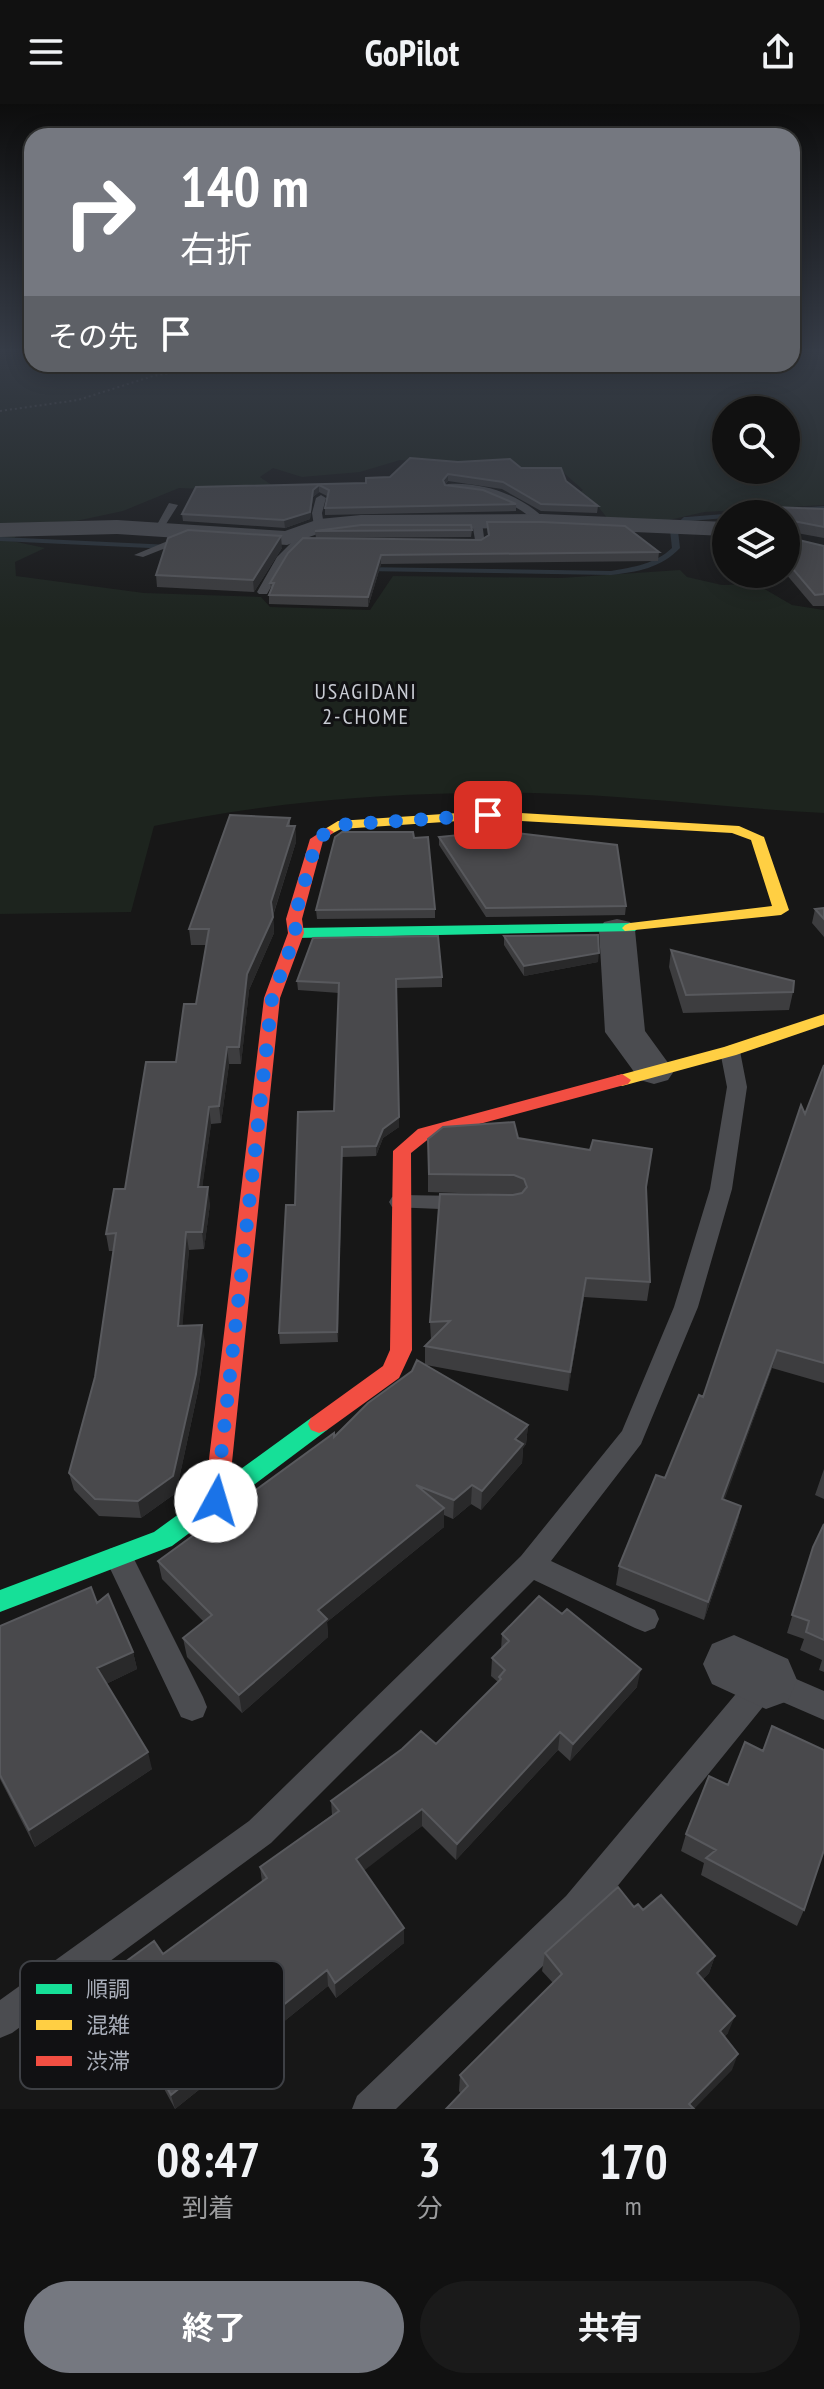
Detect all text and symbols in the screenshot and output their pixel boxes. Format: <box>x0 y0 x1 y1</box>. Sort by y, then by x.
text: GoPilot <box>365 29 459 76</box>
icon: menu <box>24 30 68 74</box>
icon: share <box>756 30 800 74</box>
text: 140 m <box>180 150 309 222</box>
icon: right <box>48 160 152 264</box>
text: 右折 <box>180 225 252 272</box>
icon: arrive <box>154 312 198 356</box>
text: その先 <box>48 316 138 355</box>
map controls <box>712 396 800 588</box>
button: search <box>712 396 800 484</box>
button: layers <box>712 500 800 588</box>
district label: USAGIDANI 2-CHOME <box>314 677 418 730</box>
pin <box>454 781 522 849</box>
icon: arrive <box>466 793 510 837</box>
position arrow <box>174 1459 258 1543</box>
legend <box>20 1961 284 2089</box>
text: 順調 <box>86 1975 130 2003</box>
text: 混雑 <box>86 2011 130 2039</box>
text: 渋滞 <box>86 2047 130 2075</box>
text: 08:47 <box>156 2128 260 2190</box>
text: 3 <box>418 2128 441 2190</box>
text: 170 <box>599 2130 668 2192</box>
text: m <box>625 2189 642 2222</box>
text: 到着 <box>182 2191 234 2224</box>
text: 分 <box>416 2191 443 2224</box>
button: 終了 <box>24 2281 404 2373</box>
button: 共有 <box>420 2281 800 2373</box>

